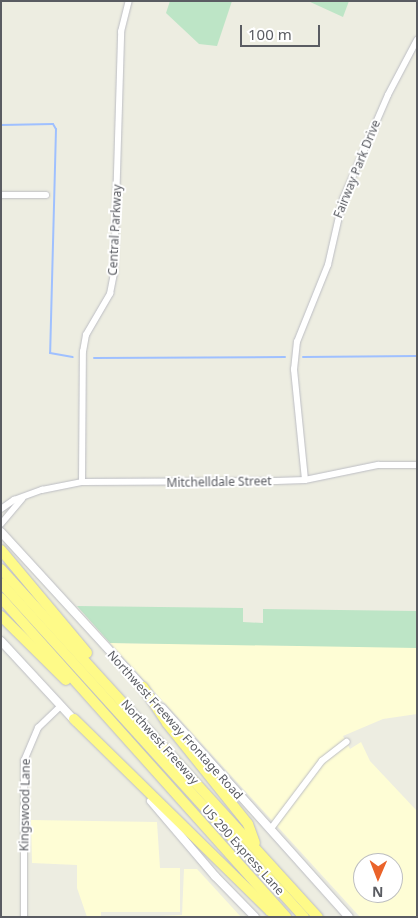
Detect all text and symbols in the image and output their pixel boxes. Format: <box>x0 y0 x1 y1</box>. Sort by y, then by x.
scale bar <box>243 15 323 47</box>
text: 100 m <box>248 24 292 44</box>
street label: Fairway Park Drive <box>331 118 383 220</box>
street label: Central Parkway <box>105 184 125 276</box>
street label: Mitchelldale Street <box>166 474 272 490</box>
street label: Northwest Freeway Frontage Road <box>104 648 246 802</box>
street label: Northwest Freeway <box>118 697 202 787</box>
street label: Kingswood Lane <box>17 759 33 851</box>
street label: US 290 Express Lane <box>199 802 287 898</box>
north arrow <box>353 853 403 903</box>
text: N <box>372 883 384 902</box>

